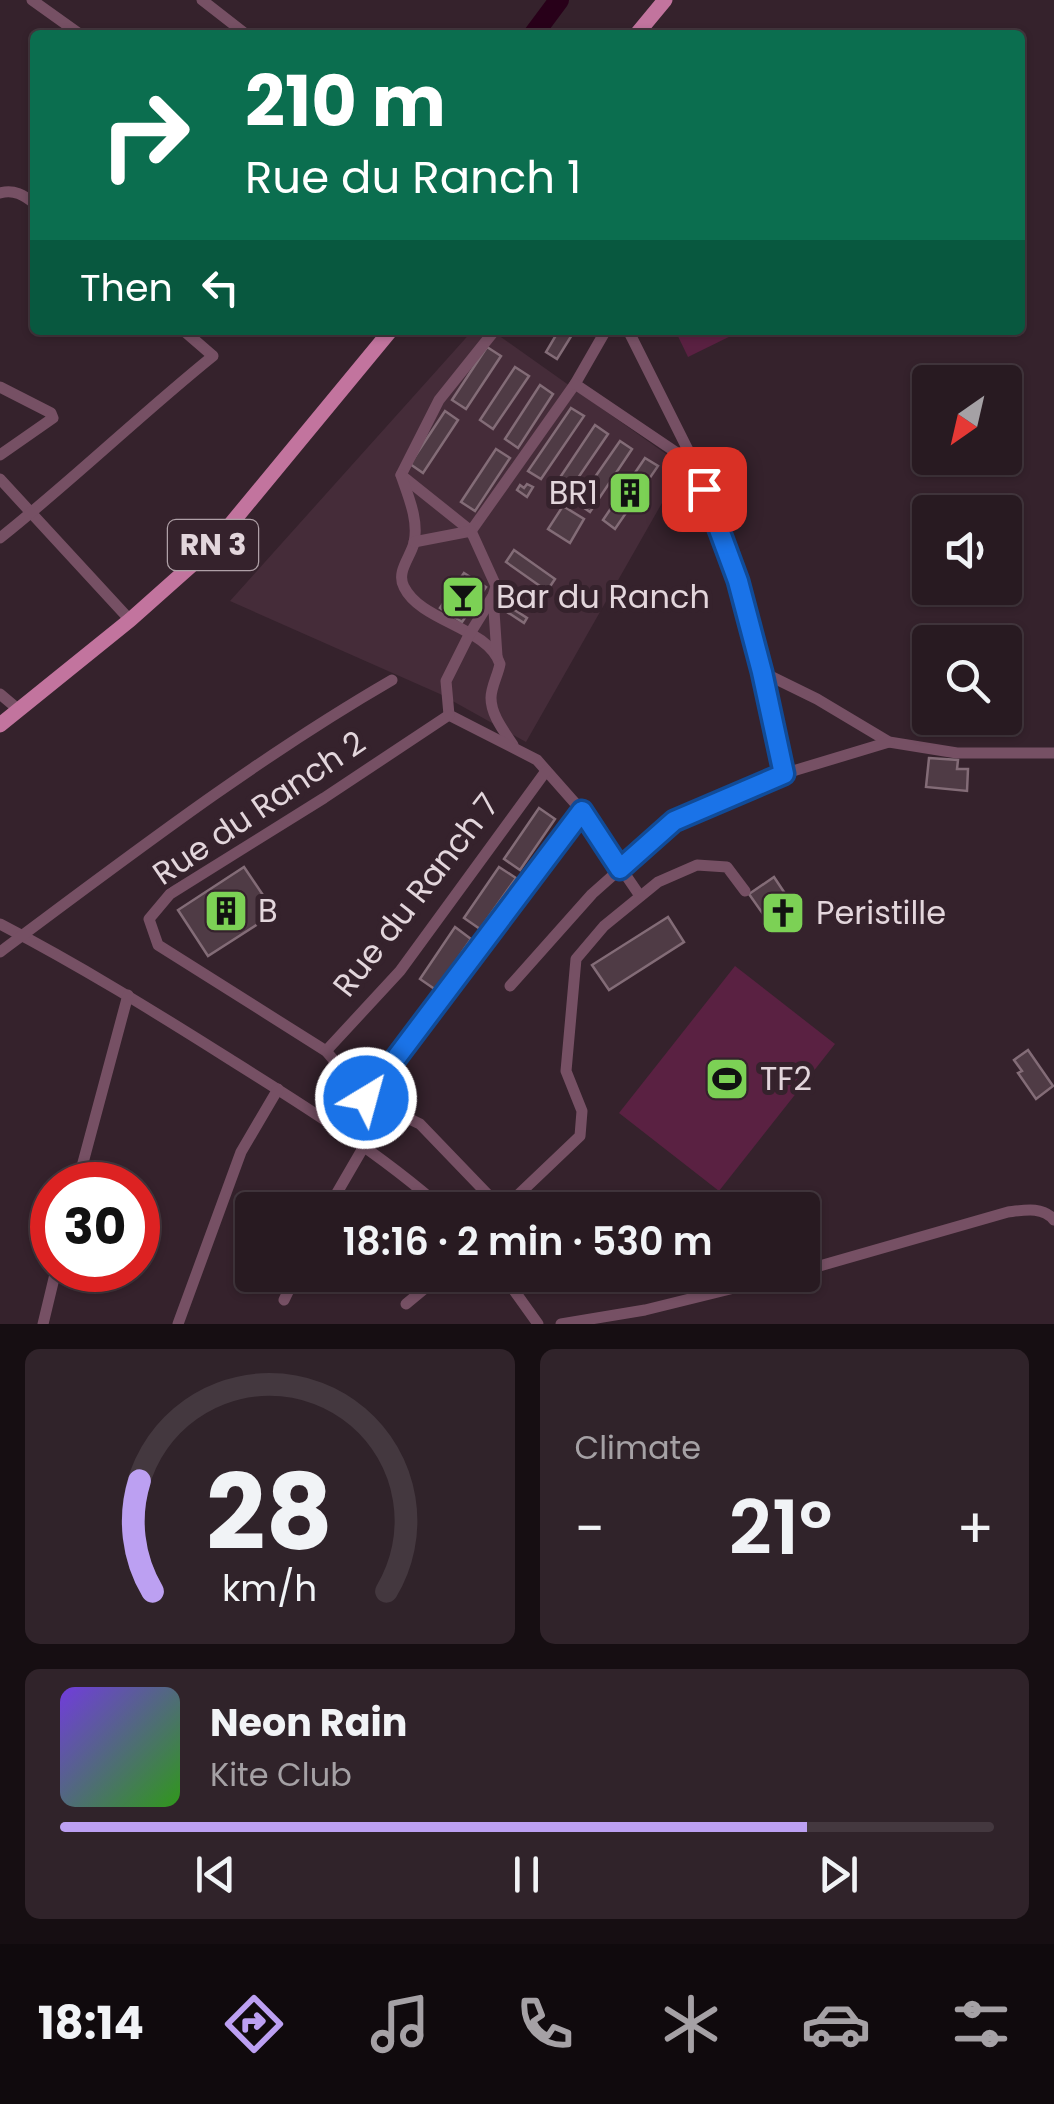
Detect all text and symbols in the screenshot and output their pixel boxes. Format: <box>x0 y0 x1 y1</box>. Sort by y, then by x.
text: 210 m <box>245 52 446 151</box>
icon: right <box>80 70 210 200</box>
text: Rue du Ranch 1 <box>245 146 581 209</box>
icon: left <box>193 260 248 315</box>
text: Then <box>80 261 173 314</box>
north arrow <box>912 365 1022 475</box>
map controls <box>912 365 1022 735</box>
pin <box>662 447 747 532</box>
icon: arrive <box>677 462 732 517</box>
place label: BR1 <box>549 470 598 515</box>
building icon: BR1 <box>607 470 653 516</box>
button: sound <box>912 495 1022 605</box>
road number: RN 3 <box>168 520 258 570</box>
bar icon: Bar du Ranch <box>440 574 486 620</box>
place label: Bar du Ranch <box>496 574 710 619</box>
button: search <box>912 625 1022 735</box>
street label: Rue du Ranch 2 <box>144 720 374 895</box>
street label: Rue du Ranch 7 <box>322 784 509 1006</box>
building icon: B <box>203 888 249 934</box>
place label: B <box>258 888 278 933</box>
church icon: Peristille <box>760 890 806 936</box>
place label: Peristille <box>816 890 946 935</box>
position arrow <box>314 1046 418 1150</box>
sports icon: TF2 <box>704 1056 750 1102</box>
place label: TF2 <box>760 1056 812 1101</box>
speed limit sign: 30 <box>30 1162 160 1292</box>
text: 18:16 · 2 min · 530 m <box>343 1215 712 1268</box>
text: Climate <box>575 1425 701 1470</box>
text: 28 <box>206 1440 333 1585</box>
text: 21° <box>729 1475 832 1580</box>
text: − <box>575 1490 605 1567</box>
text: + <box>956 1490 994 1567</box>
text: km/h <box>222 1563 317 1614</box>
text: Neon Rain <box>210 1696 407 1749</box>
text: Kite Club <box>210 1752 352 1797</box>
icon: previous <box>188 1847 243 1902</box>
icon: pause <box>499 1847 554 1902</box>
icon: next <box>811 1847 866 1902</box>
icon: directions <box>219 1989 289 2059</box>
icon: music <box>365 1989 435 2059</box>
icon: phone <box>510 1989 580 2059</box>
icon: climate <box>656 1989 726 2059</box>
icon: car <box>801 1989 871 2059</box>
icon: filters <box>946 1989 1016 2059</box>
text: 18:14 <box>38 1992 144 2055</box>

